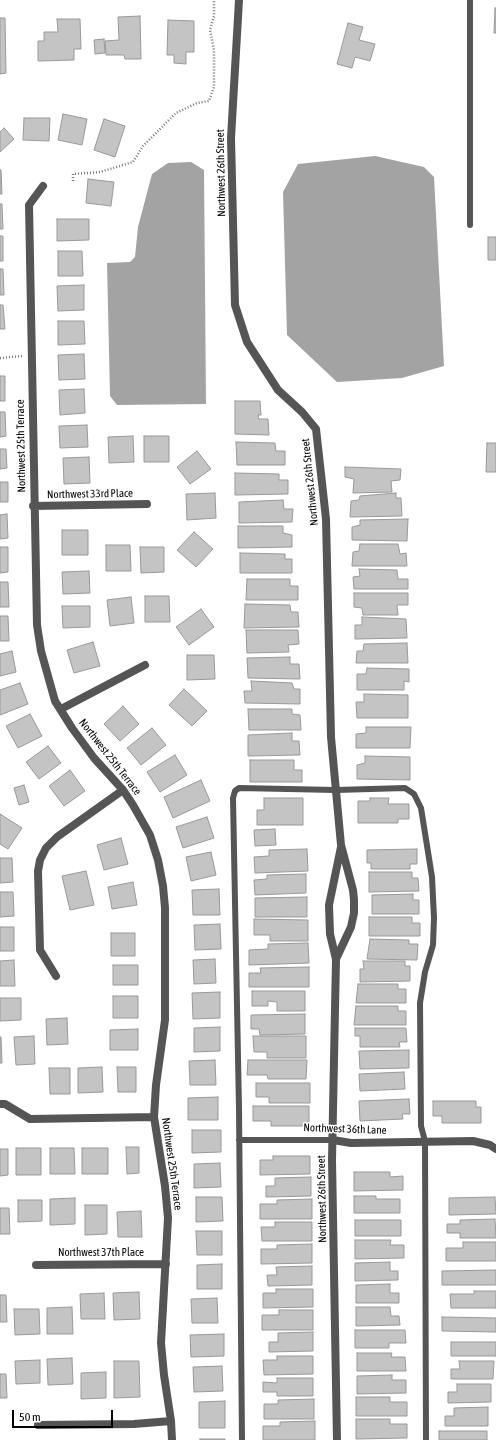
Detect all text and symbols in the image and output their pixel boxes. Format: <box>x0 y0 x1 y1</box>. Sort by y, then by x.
street label: Northwest 26th Street <box>214 129 228 217</box>
street label: Northwest 25th Terrace <box>14 399 28 493</box>
street label: Northwest 26th Street <box>299 438 321 526</box>
street label: Northwest 33rd Place <box>47 487 133 501</box>
street label: Northwest 25th Terrace <box>76 716 144 798</box>
street label: Northwest 25th Terrace <box>159 1117 185 1211</box>
street label: Northwest 36th Lane <box>303 1121 387 1137</box>
street label: Northwest 26th Street <box>315 1155 329 1243</box>
street label: Northwest 37th Place <box>58 1246 144 1260</box>
scale bar <box>14 1402 115 1428</box>
text: 50 m <box>19 1410 41 1424</box>

